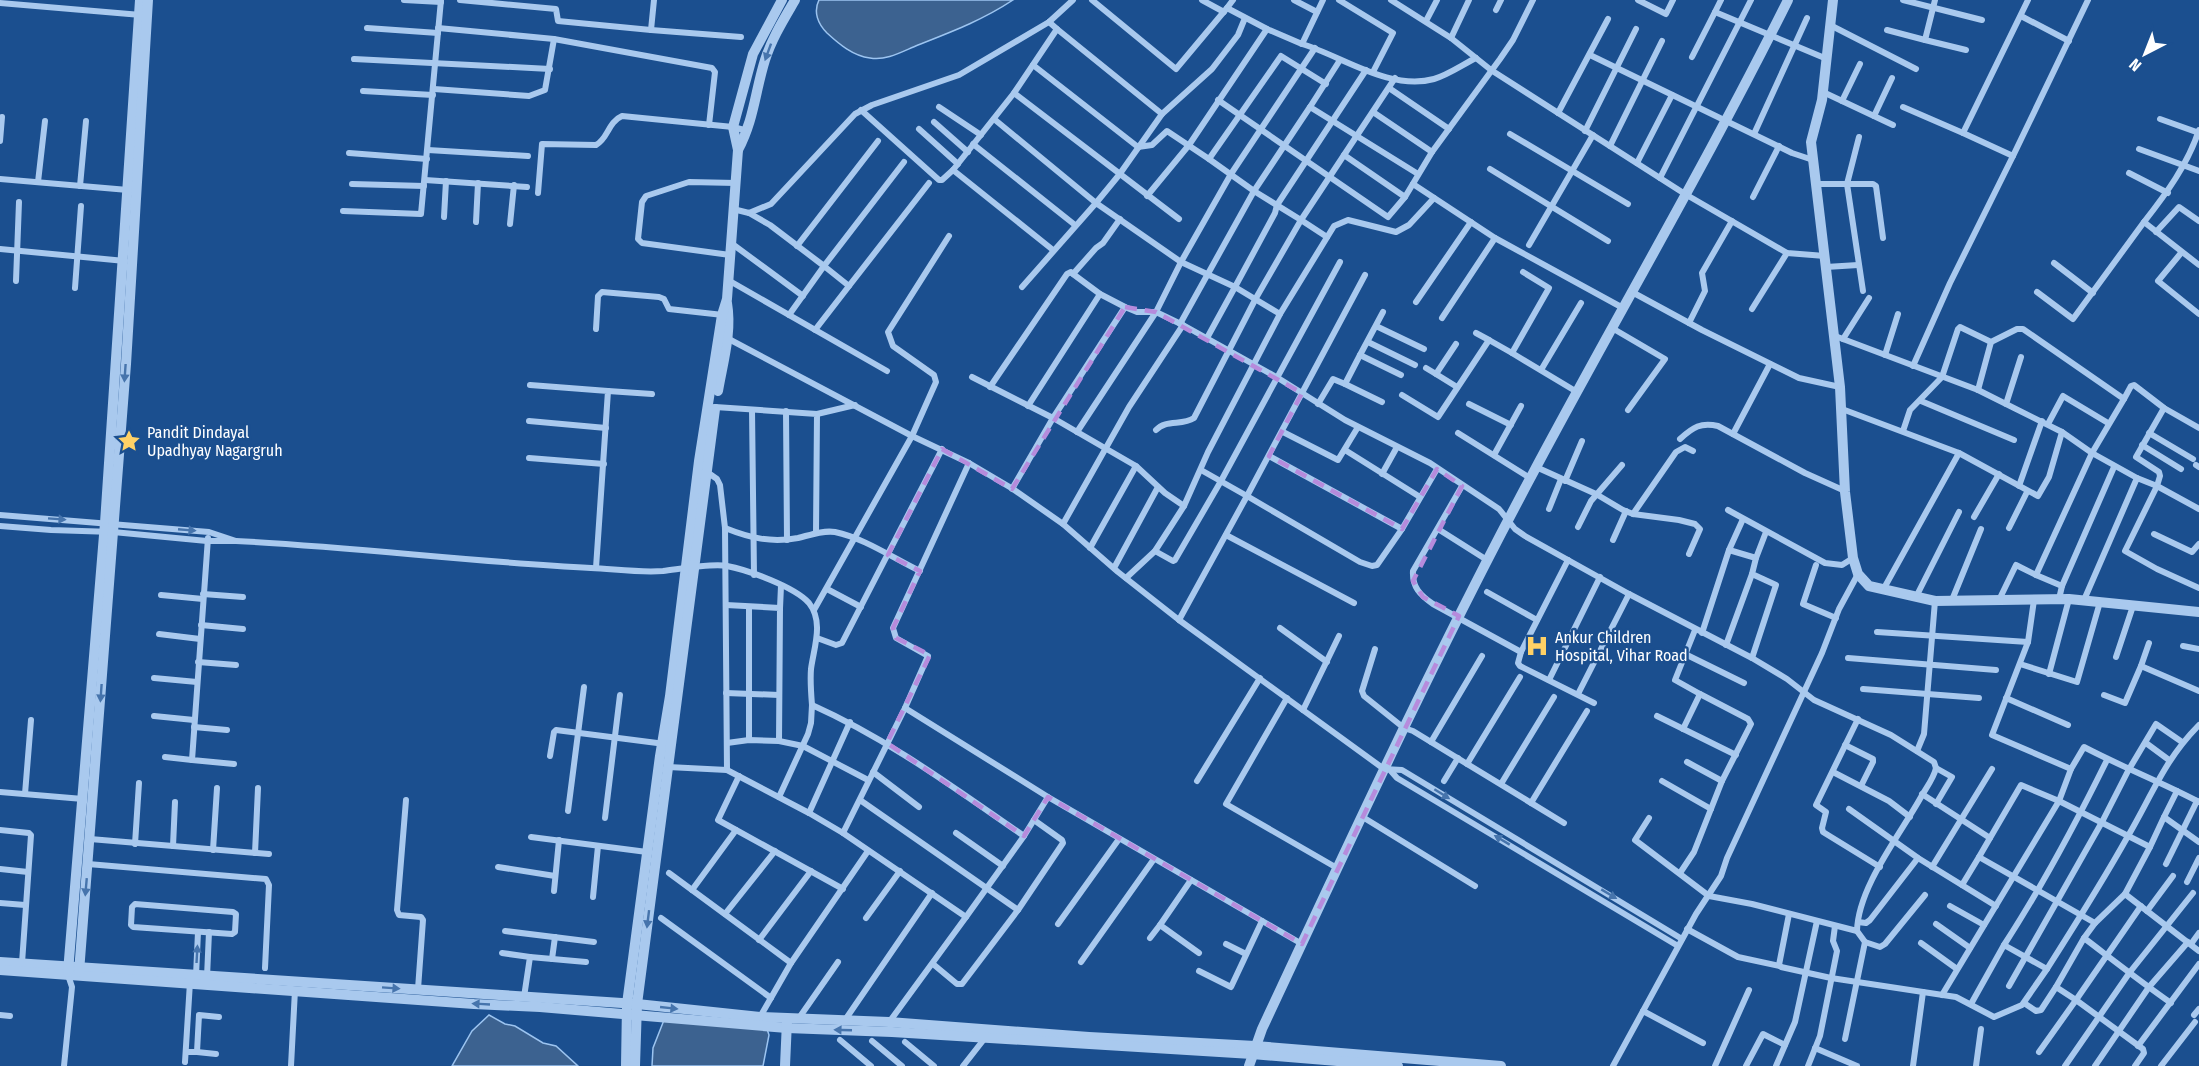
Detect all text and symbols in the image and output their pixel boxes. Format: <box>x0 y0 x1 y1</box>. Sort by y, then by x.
north arrow <box>2115 24 2175 84</box>
one-way arrow <box>763 43 773 61</box>
text: N <box>2125 55 2145 75</box>
one-way arrow <box>120 363 130 382</box>
place label: Pandit Dindayal Upadhyay Nagargruh <box>147 423 283 460</box>
place icon: Pandit Dindayal Upadhyay Nagargruh <box>116 428 142 454</box>
one-way arrow <box>48 515 67 524</box>
one-way arrow <box>178 525 197 535</box>
place label: Ankur Children Hospital, Vihar Road <box>1555 628 1688 665</box>
hospital icon: Ankur Children Hospital, Vihar Road <box>1524 633 1550 659</box>
one-way arrow <box>96 683 106 702</box>
one-way arrow <box>1433 789 1450 800</box>
one-way arrow <box>1494 835 1510 846</box>
one-way arrow <box>81 878 91 897</box>
one-way arrow <box>1601 889 1617 900</box>
one-way arrow <box>643 910 653 929</box>
one-way arrow <box>192 944 201 963</box>
one-way arrow <box>382 983 401 992</box>
one-way arrow <box>471 1000 490 1009</box>
one-way arrow <box>660 1003 679 1013</box>
one-way arrow <box>833 1025 852 1034</box>

